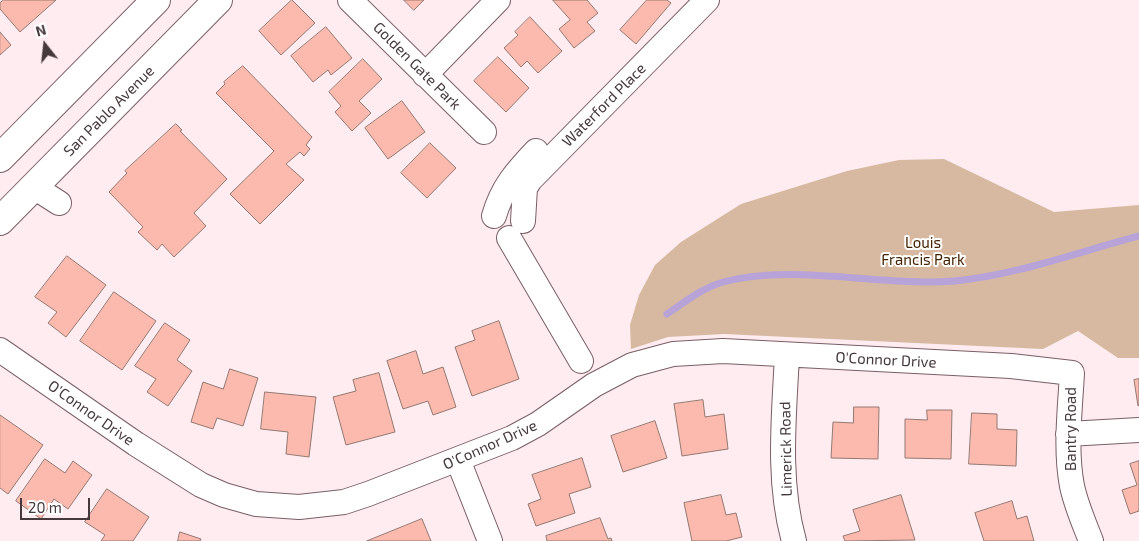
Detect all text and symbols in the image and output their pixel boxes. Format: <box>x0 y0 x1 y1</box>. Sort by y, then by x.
street label: Golden Gate Park <box>369 18 465 114</box>
north arrow <box>20 20 70 70</box>
text: N <box>34 21 48 40</box>
street label: Waterford Place <box>558 59 650 151</box>
street label: San Pablo Avenue <box>60 62 158 160</box>
park label: Louis Francis Park <box>881 234 965 269</box>
street label: O'Connor Drive <box>835 348 937 372</box>
street label: O'Connor Drive <box>44 377 138 449</box>
street label: Bantry Road <box>1062 387 1080 471</box>
street label: Limerick Road <box>776 401 796 497</box>
street label: O'Connor Drive <box>440 416 540 474</box>
scale bar <box>22 488 92 520</box>
text: 20 m <box>28 498 62 516</box>

